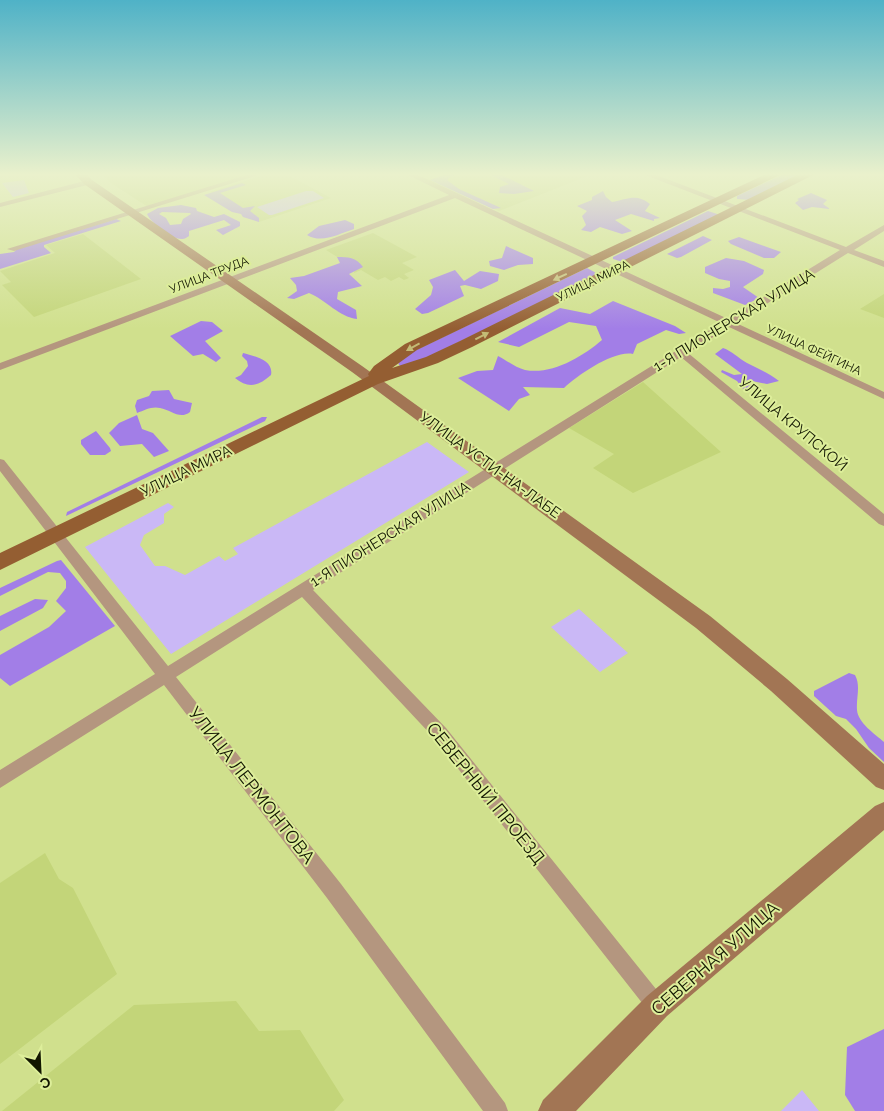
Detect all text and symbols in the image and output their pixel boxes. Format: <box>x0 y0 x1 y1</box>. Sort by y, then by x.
street label: УЛИЦА ТРУДА <box>167 253 251 297</box>
street label: УЛИЦА МИРА <box>554 257 632 305</box>
street label: 1-Я ПИОНЕРСКАЯ УЛИЦА <box>650 265 818 375</box>
one-way arrow <box>553 273 567 281</box>
street label: УЛИЦА ФЕЙГИНА <box>764 322 864 378</box>
one-way arrow <box>475 332 489 340</box>
one-way arrow <box>406 343 421 351</box>
street label: УЛИЦА КРУПСКОЙ <box>735 373 851 475</box>
street label: УЛИЦА УСТИ-НА-ЛАБЕ <box>416 408 564 522</box>
street label: УЛИЦА МИРА <box>137 441 235 501</box>
street label: 1-Я ПИОНЕРСКАЯ УЛИЦА <box>307 477 473 591</box>
street label: УЛИЦА ЛЕРМОНТОВА <box>184 702 320 868</box>
street label: СЕВЕРНЫЙ ПРОЕЗД <box>422 718 550 868</box>
street label: СЕВЕРНАЯ УЛИЦА <box>647 897 783 1019</box>
north arrow <box>15 1046 65 1096</box>
text: С <box>37 1074 53 1092</box>

